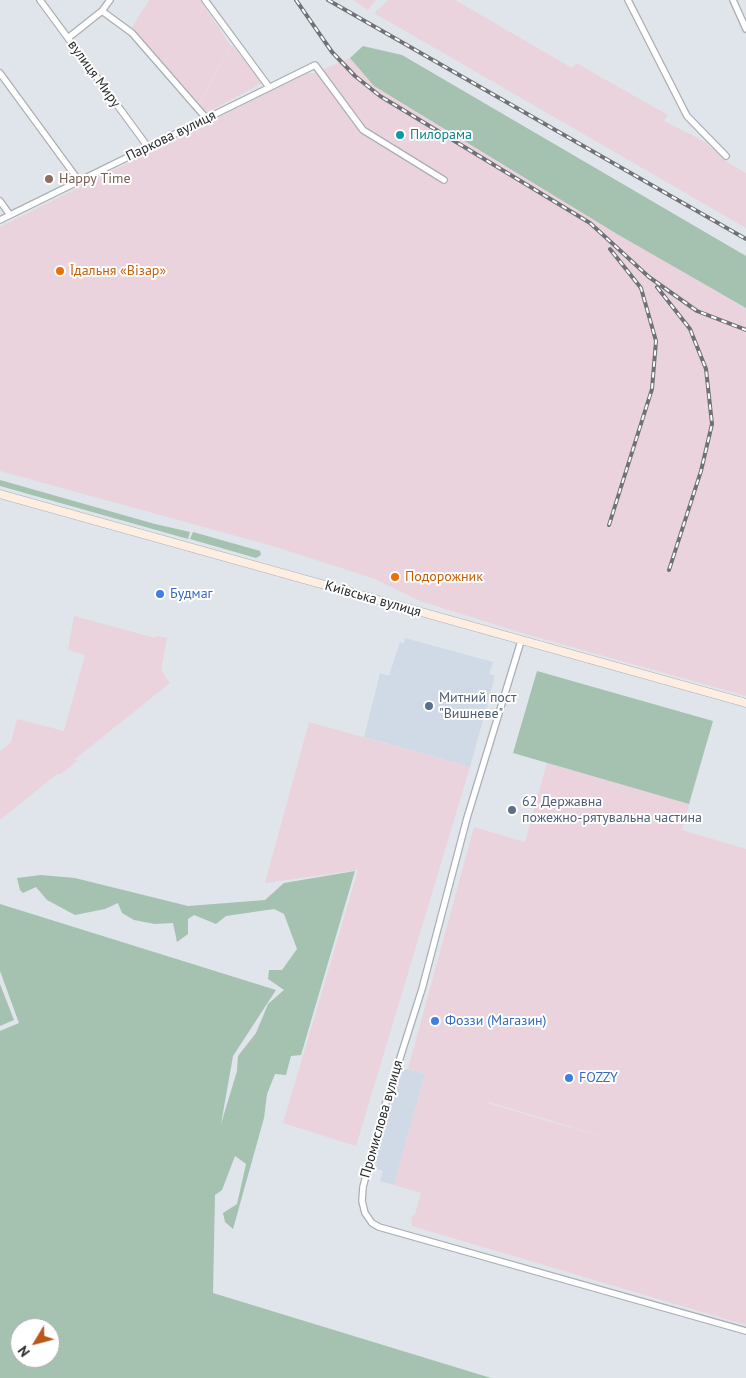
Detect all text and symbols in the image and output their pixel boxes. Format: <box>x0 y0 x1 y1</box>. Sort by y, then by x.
street label: вулиця Миру <box>64 37 124 111</box>
street label: Паркова вулиця <box>123 107 219 165</box>
place label: Пилорама <box>410 127 472 143</box>
marker: Пилорама <box>394 129 406 141</box>
place label: Happy Time <box>59 171 131 187</box>
marker: Happy Time <box>43 173 55 185</box>
place label: Їдальня «Візар» <box>70 263 166 279</box>
marker: Їдальня «Візар» <box>54 265 66 277</box>
place label: Подорожник <box>405 569 483 585</box>
marker: Подорожник <box>389 571 401 583</box>
street label: Київська вулиця <box>323 577 423 621</box>
place label: Будмаг <box>170 586 213 602</box>
marker: Будмаг <box>154 588 166 600</box>
place label: Митний пост "Вишневе" <box>439 690 517 722</box>
marker: Митний пост "Вишневе" <box>423 700 435 712</box>
place label: 62 Державна пожежно-рятувальна частина <box>522 794 702 826</box>
marker: 62 Державна пожежно-рятувальна частина <box>506 804 518 816</box>
place label: Фоззи (Магазин) <box>445 1013 546 1029</box>
marker: Фоззи (Магазин) <box>429 1015 441 1027</box>
street label: Промислова вулиця <box>357 1058 407 1180</box>
place label: FOZZY <box>579 1070 618 1086</box>
marker: FOZZY <box>563 1072 575 1084</box>
north arrow <box>10 1318 60 1368</box>
text: N <box>14 1342 34 1361</box>

